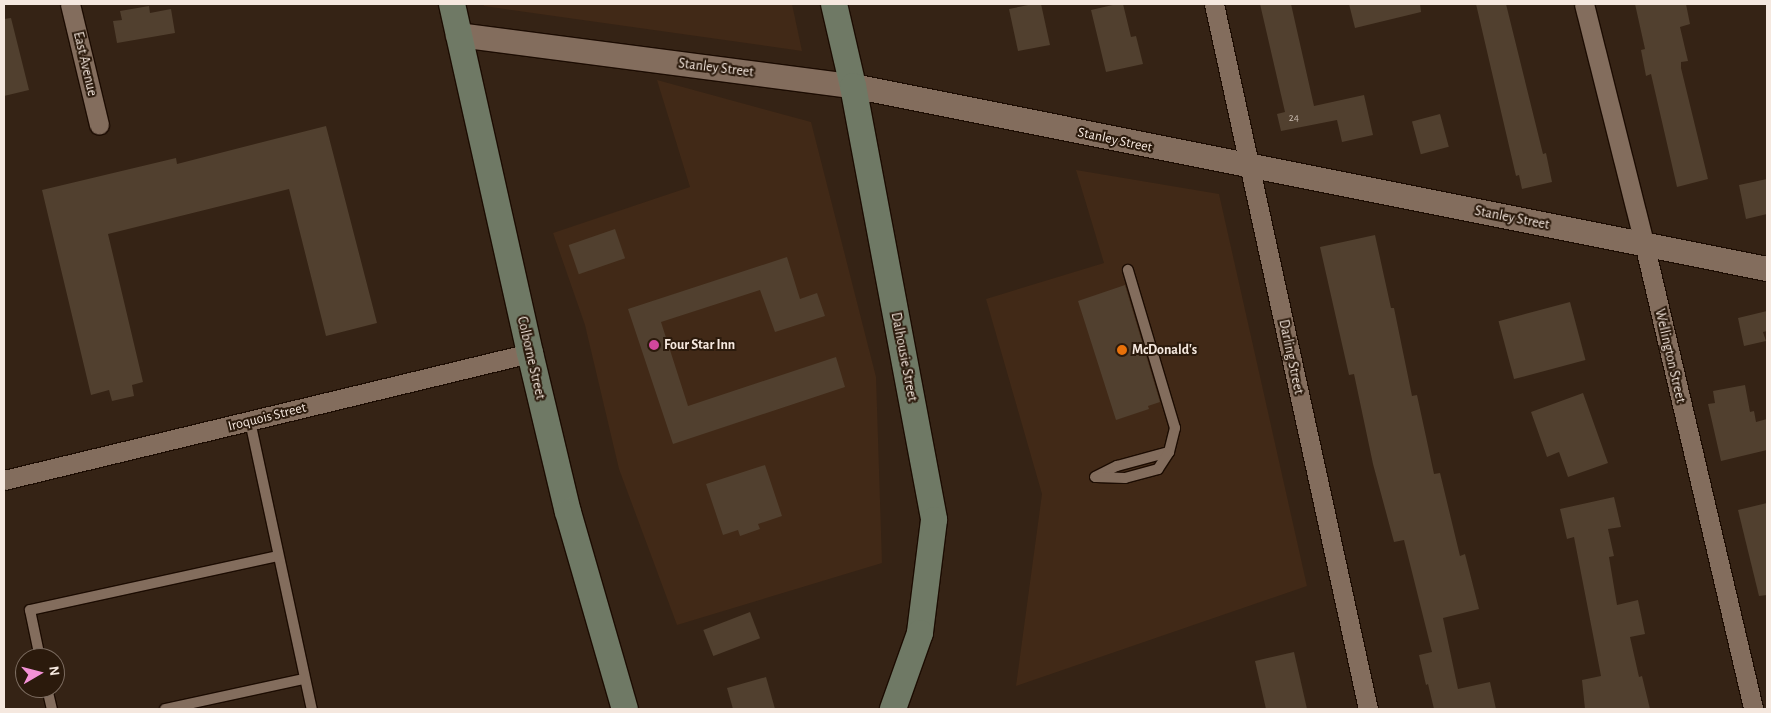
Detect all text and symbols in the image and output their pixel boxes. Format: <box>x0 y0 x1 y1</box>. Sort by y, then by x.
street label: East Avenue <box>69 30 101 98</box>
street label: Stanley Street <box>677 55 755 81</box>
house number: 24 <box>1289 111 1299 125</box>
street label: Stanley Street <box>1076 124 1154 156</box>
street label: Stanley Street <box>1473 203 1551 233</box>
street label: Wellington Street <box>1651 307 1689 405</box>
street label: Dalhousie Street <box>887 311 921 403</box>
street label: Colborne Street <box>513 315 549 401</box>
street label: Darling Street <box>1275 318 1307 396</box>
place label: Four Star Inn <box>664 337 735 353</box>
marker: Four Star Inn <box>648 339 660 351</box>
place label: McDonald's <box>1132 342 1197 358</box>
marker: McDonald's <box>1116 344 1128 356</box>
street label: Iroquois Street <box>226 399 308 435</box>
north arrow <box>15 648 65 698</box>
text: N <box>46 665 61 677</box>

